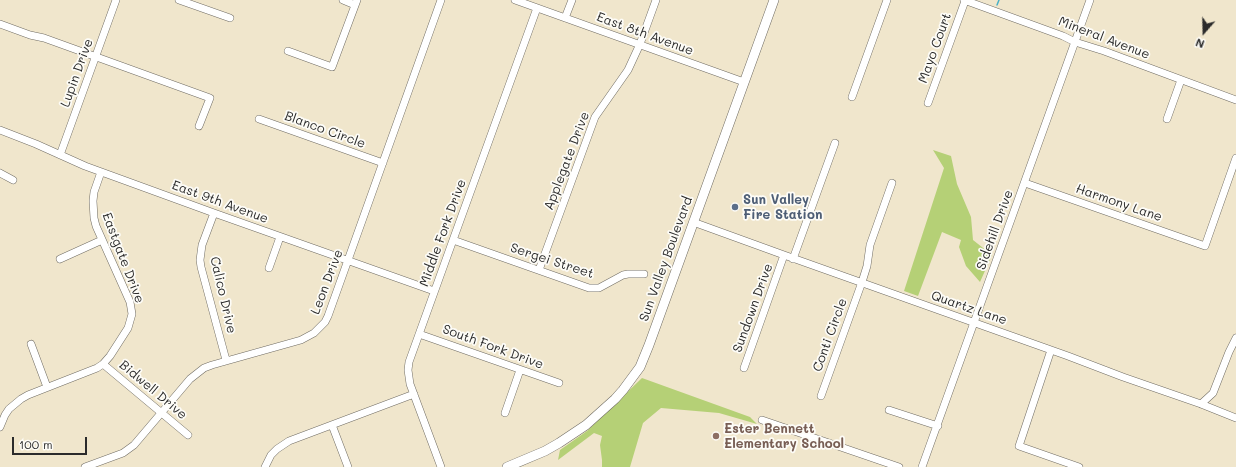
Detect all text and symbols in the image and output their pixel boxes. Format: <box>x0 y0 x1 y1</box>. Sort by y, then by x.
street label: East 8th Avenue <box>595 9 695 59</box>
street label: Mayo Court <box>915 11 955 85</box>
north arrow <box>1184 12 1224 52</box>
street label: Mineral Avenue <box>1056 13 1152 63</box>
text: N <box>1193 35 1206 52</box>
street label: Lupin Drive <box>57 37 97 109</box>
street label: Blanco Circle <box>282 108 368 152</box>
street label: Applegate Drive <box>541 110 593 212</box>
street label: East 9th Avenue <box>170 177 270 227</box>
street label: Middle Fork Drive <box>416 177 470 289</box>
street label: Harmony Lane <box>1074 181 1164 225</box>
street label: Sidehill Drive <box>973 188 1017 272</box>
place label: Sun Valley Fire Station <box>743 192 822 223</box>
street label: Sun Valley Boulevard <box>636 194 696 324</box>
marker: Sun Valley Fire Station <box>730 202 740 212</box>
street label: Eastgate Drive <box>99 211 147 305</box>
street label: Sergei Street <box>508 240 596 282</box>
street label: Leon Drive <box>307 247 347 317</box>
street label: Calico Drive <box>207 255 239 335</box>
street label: Sundown Drive <box>730 261 776 355</box>
street label: Quartz Lane <box>929 288 1009 328</box>
street label: Conti Circle <box>810 296 850 374</box>
street label: South Fork Drive <box>440 321 546 373</box>
street label: Bidwell Drive <box>116 357 190 423</box>
place label: Ester Bennett Elementary School <box>724 421 844 452</box>
scale bar <box>14 429 89 455</box>
marker: Ester Bennett Elementary School <box>711 431 721 441</box>
text: 100 m <box>19 436 53 452</box>

